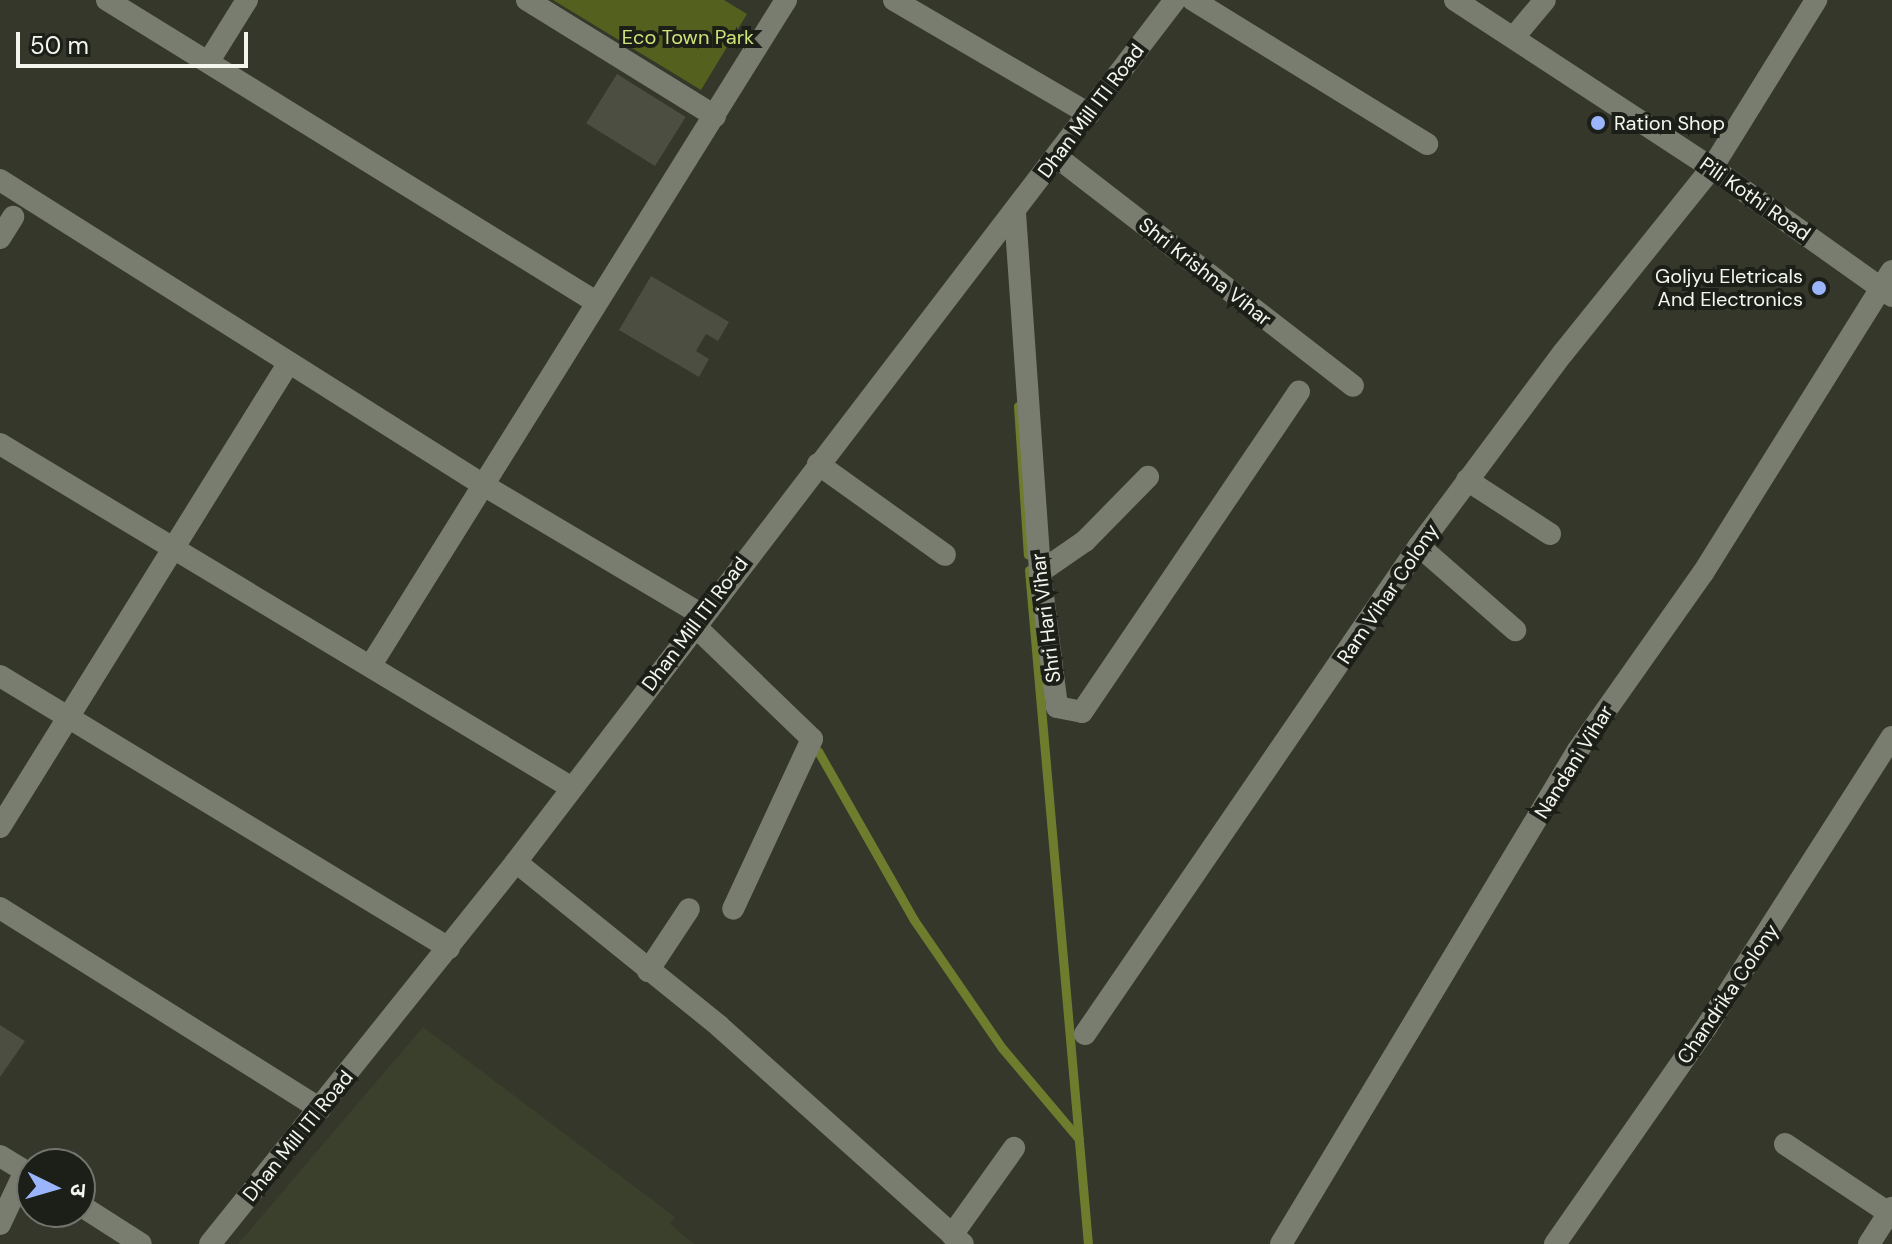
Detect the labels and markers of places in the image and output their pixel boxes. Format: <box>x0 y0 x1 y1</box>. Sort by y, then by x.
place label: Ration Shop <box>1614 111 1725 135</box>
marker: Ration Shop <box>1589 114 1607 132</box>
place label: Goljyu Eletricals And Electronics <box>1655 264 1803 311</box>
marker: Goljyu Eletricals And Electronics <box>1810 279 1828 297</box>

